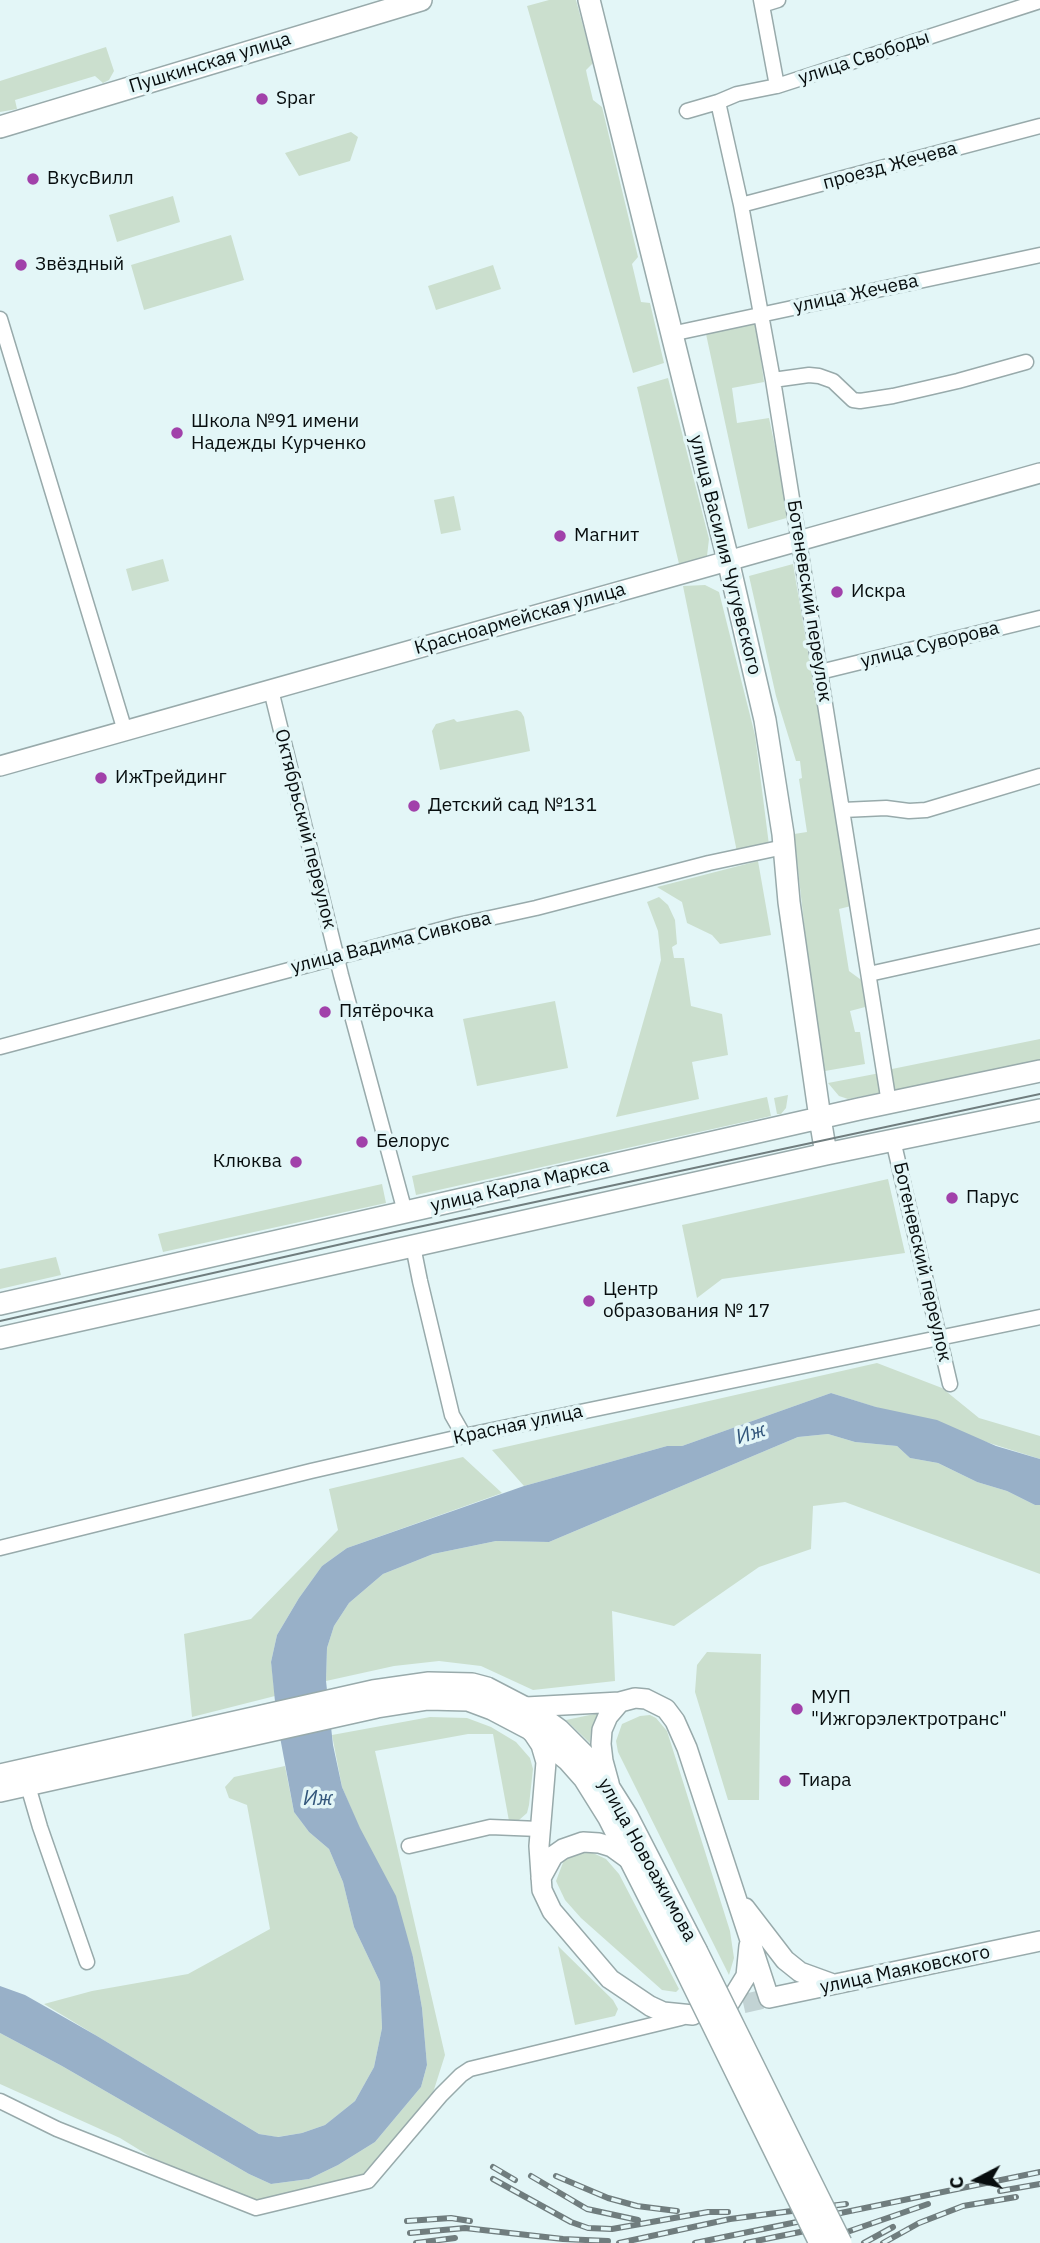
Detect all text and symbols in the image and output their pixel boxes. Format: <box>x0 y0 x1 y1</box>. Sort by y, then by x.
street label: улица Свободы <box>795 26 933 90</box>
street label: Пушкинская улица <box>126 28 294 98</box>
place label: Spar <box>276 88 315 110</box>
marker: Spar <box>254 91 270 107</box>
street label: проезд Жечева <box>820 137 960 195</box>
place label: ВкусВилл <box>47 168 134 190</box>
marker: ВкусВилл <box>25 171 41 187</box>
place label: Звёздный <box>35 254 124 276</box>
marker: Звёздный <box>13 257 29 273</box>
street label: улица Жечева <box>792 270 920 318</box>
place label: Школа №91 имени Надежды Курченко <box>191 411 366 455</box>
marker: Школа №91 имени Надежды Курченко <box>169 425 185 441</box>
street label: улица Василия Чугуевского <box>684 433 766 677</box>
street label: Ботеневский переулок <box>782 498 836 704</box>
place label: Магнит <box>574 525 639 547</box>
marker: Магнит <box>552 528 568 544</box>
street label: Красноармейская улица <box>412 578 628 660</box>
place label: Искра <box>851 581 906 603</box>
marker: Искра <box>829 584 845 600</box>
street label: улица Суворова <box>858 617 1002 673</box>
street label: Октябрьский переулок <box>269 727 341 931</box>
place label: ИжТрейдинг <box>115 767 227 789</box>
marker: ИжТрейдинг <box>93 770 109 786</box>
place label: Детский сад №131 <box>428 795 597 817</box>
marker: Детский сад №131 <box>406 798 422 814</box>
street label: улица Вадима Сивкова <box>289 907 493 979</box>
place label: Пятёрочка <box>339 1001 434 1023</box>
marker: Пятёрочка <box>317 1004 333 1020</box>
place label: Белорус <box>376 1131 450 1153</box>
marker: Белорус <box>354 1134 370 1150</box>
place label: Клюква <box>213 1151 282 1173</box>
marker: Клюква <box>288 1154 304 1170</box>
street label: улица Карла Маркса <box>429 1154 611 1218</box>
street label: Ботеневский переулок <box>888 1160 956 1364</box>
place label: Парус <box>966 1187 1019 1209</box>
marker: Парус <box>944 1190 960 1206</box>
place label: Центр образования № 17 <box>603 1279 770 1323</box>
marker: Центр образования № 17 <box>581 1293 597 1309</box>
street label: Красная улица <box>451 1400 585 1450</box>
water label: Иж <box>733 1418 769 1450</box>
place label: МУП "Ижгорэлектротранс" <box>811 1687 1007 1731</box>
marker: МУП "Ижгорэлектротранс" <box>789 1701 805 1717</box>
place label: Тиара <box>799 1770 851 1792</box>
marker: Тиара <box>777 1773 793 1789</box>
street label: улица Новоажимова <box>593 1774 701 1946</box>
water label: Иж <box>303 1786 333 1812</box>
street label: улица Маяковского <box>818 1941 992 1999</box>
north arrow <box>942 2145 1012 2215</box>
text: С <box>943 2175 969 2190</box>

